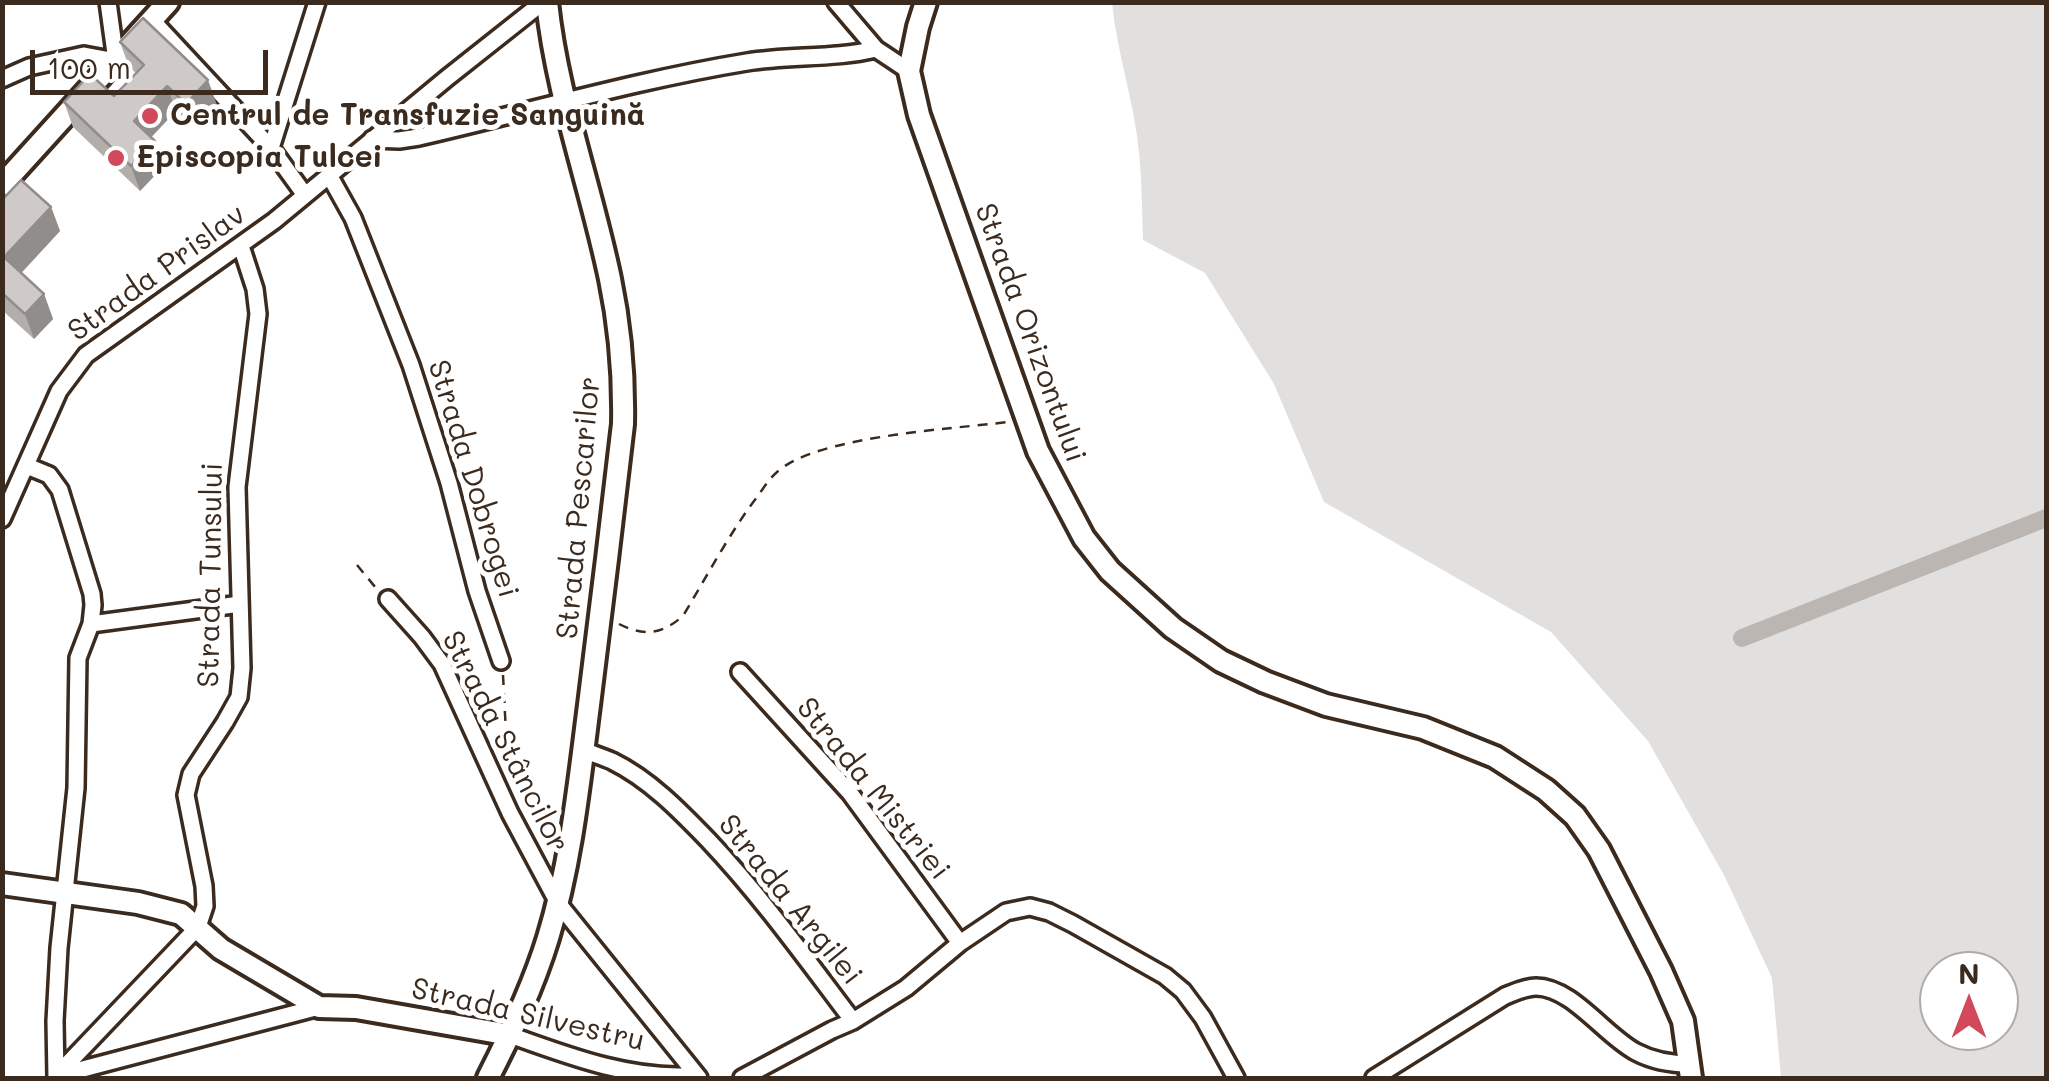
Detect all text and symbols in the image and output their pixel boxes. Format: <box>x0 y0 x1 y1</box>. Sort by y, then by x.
scale bar <box>35 30 272 92</box>
text: 100 m <box>47 47 131 87</box>
place label: Centrul de Transfuzie Sanguină <box>170 98 645 134</box>
marker: Centrul de Transfuzie Sanguină <box>139 105 161 127</box>
place label: Episcopia Tulcei <box>136 140 383 176</box>
marker: Episcopia Tulcei <box>105 147 127 169</box>
street label: Strada Prislav <box>61 197 253 349</box>
street label: Strada Orizontului <box>966 199 1094 467</box>
street label: Strada Dobrogei <box>420 356 526 602</box>
street label: Strada Pescarilor <box>550 375 608 641</box>
street label: Strada Tunsului <box>191 462 231 688</box>
street label: Strada Stâncilor <box>434 625 576 859</box>
street label: Strada Mistriei <box>789 691 957 887</box>
street label: Strada Argilei <box>710 808 870 992</box>
north arrow <box>1919 951 2019 1051</box>
text: N <box>1958 955 1980 991</box>
street label: Strada Silvestru <box>408 971 648 1059</box>

